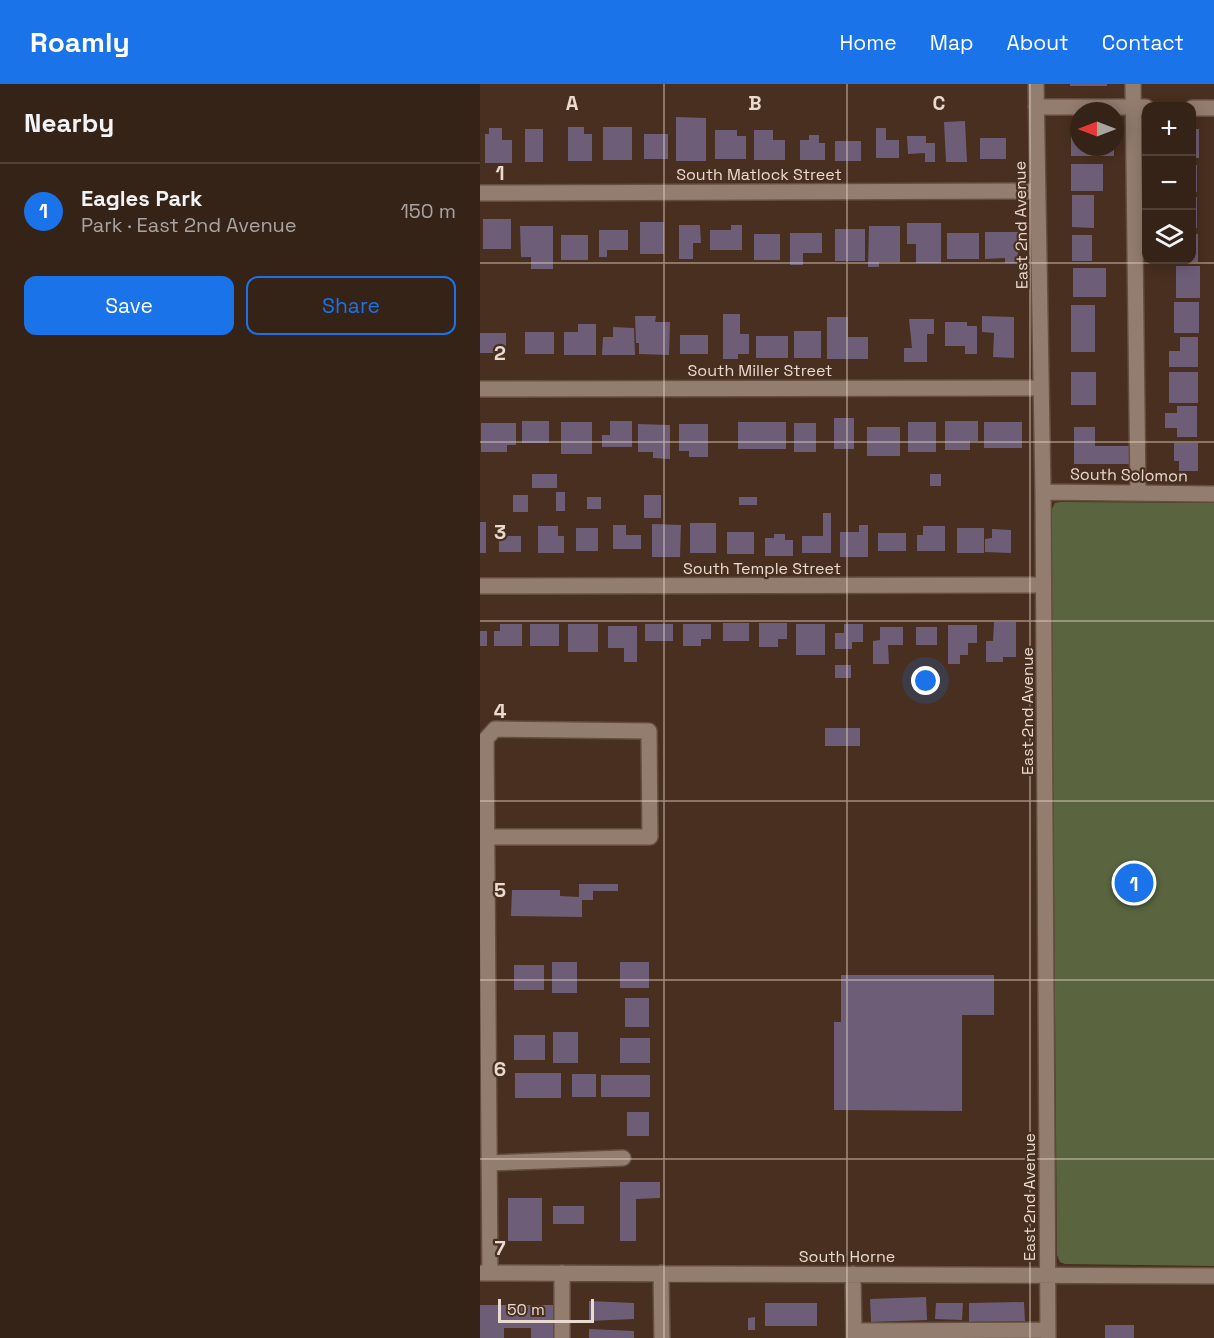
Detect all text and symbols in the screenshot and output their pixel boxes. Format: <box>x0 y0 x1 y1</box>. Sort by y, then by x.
text: Roamly <box>30 24 130 60</box>
text: Home <box>839 29 897 56</box>
text: Map <box>930 29 974 56</box>
text: About <box>1007 29 1069 56</box>
text: Contact <box>1102 29 1184 56</box>
text: A <box>566 90 579 116</box>
text: B <box>748 90 762 116</box>
text: C <box>933 90 946 116</box>
north arrow <box>1070 102 1124 156</box>
map controls <box>1142 102 1196 264</box>
button: + <box>1142 102 1196 156</box>
text: Nearby <box>24 106 114 140</box>
button: − <box>1142 156 1196 210</box>
text: 1 <box>495 160 505 186</box>
street label: East 2nd Avenue <box>1009 161 1033 289</box>
street label: South Matlock Street <box>676 164 842 185</box>
text: Eagles Park <box>81 184 202 212</box>
text: 1 <box>39 198 48 224</box>
text: 150 m <box>401 198 456 224</box>
button: layers <box>1142 210 1196 264</box>
text: Park · East 2nd Avenue <box>81 212 297 238</box>
button: Save <box>24 276 234 335</box>
button: Share <box>246 276 456 335</box>
text: 2 <box>494 340 506 366</box>
street label: South Miller Street <box>688 360 832 381</box>
street label: South Solomon <box>1070 463 1188 487</box>
text: 3 <box>494 519 506 545</box>
street label: South Temple Street <box>683 558 841 579</box>
street label: East 2nd Avenue <box>1017 647 1038 775</box>
your location <box>911 666 940 695</box>
text: 4 <box>494 698 507 724</box>
pin: 1 <box>1114 860 1154 906</box>
text: 5 <box>494 877 506 903</box>
text: 6 <box>494 1056 506 1082</box>
street label: East 2nd Avenue <box>1019 1133 1040 1261</box>
text: 7 <box>494 1235 506 1261</box>
street label: South Horne <box>799 1246 895 1267</box>
scale bar <box>498 1296 594 1324</box>
text: 50 m <box>507 1299 545 1320</box>

